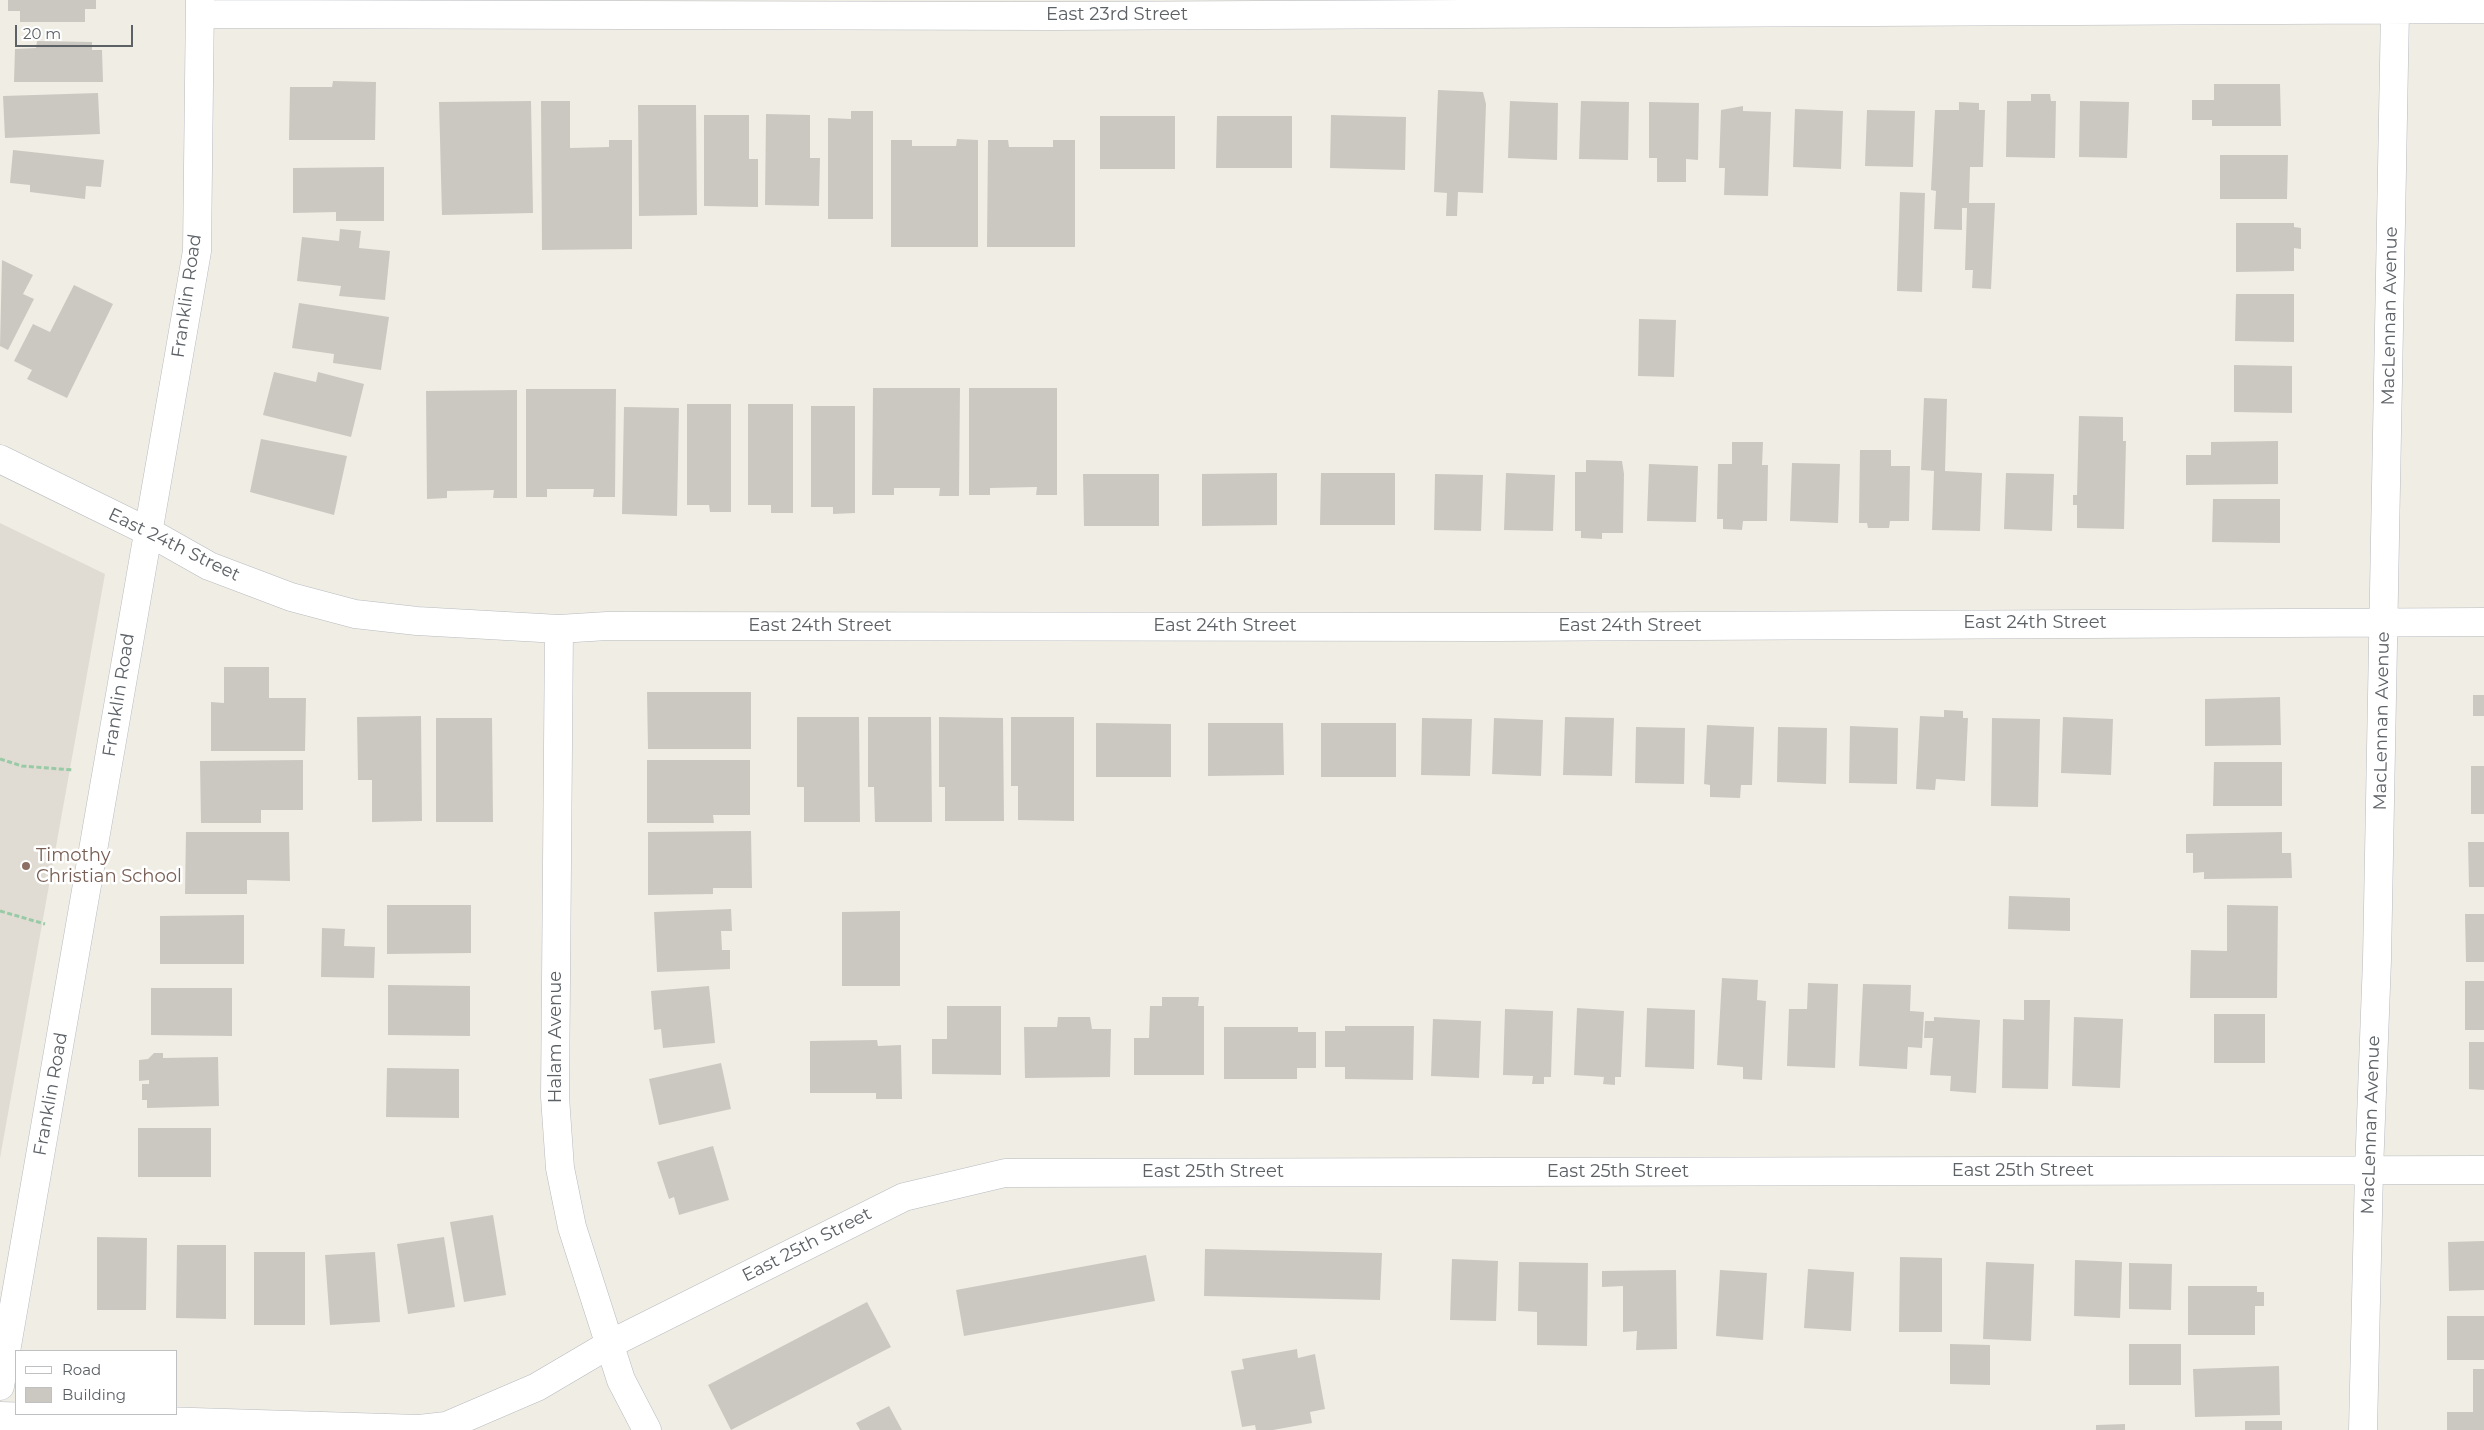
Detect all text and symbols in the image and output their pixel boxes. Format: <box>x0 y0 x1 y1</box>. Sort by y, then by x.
street label: East 23rd Street <box>1046 4 1188 26</box>
scale bar <box>18 15 135 47</box>
text: 20 m <box>23 24 61 43</box>
street label: MacLennan Avenue <box>2378 226 2402 406</box>
street label: Franklin Road <box>168 233 206 359</box>
street label: East 24th Street <box>105 504 243 586</box>
street label: East 24th Street <box>1963 612 2107 634</box>
street label: East 24th Street <box>748 615 892 637</box>
street label: East 24th Street <box>1153 615 1297 637</box>
street label: East 24th Street <box>1558 615 1702 637</box>
street label: MacLennan Avenue <box>2370 631 2394 811</box>
street label: Franklin Road <box>99 632 139 758</box>
place label: Timothy Christian School <box>36 845 182 888</box>
marker: Timothy Christian School <box>20 860 32 872</box>
street label: Halam Avenue <box>545 971 567 1103</box>
street label: Franklin Road <box>30 1031 72 1157</box>
street label: MacLennan Avenue <box>2357 1035 2385 1215</box>
street label: East 25th Street <box>1952 1160 2094 1182</box>
street label: East 25th Street <box>1142 1161 1284 1183</box>
street label: East 25th Street <box>1547 1161 1689 1183</box>
street label: East 25th Street <box>739 1203 875 1287</box>
legend <box>15 1350 178 1415</box>
text: Road <box>62 1360 101 1379</box>
text: Building <box>62 1385 126 1404</box>

